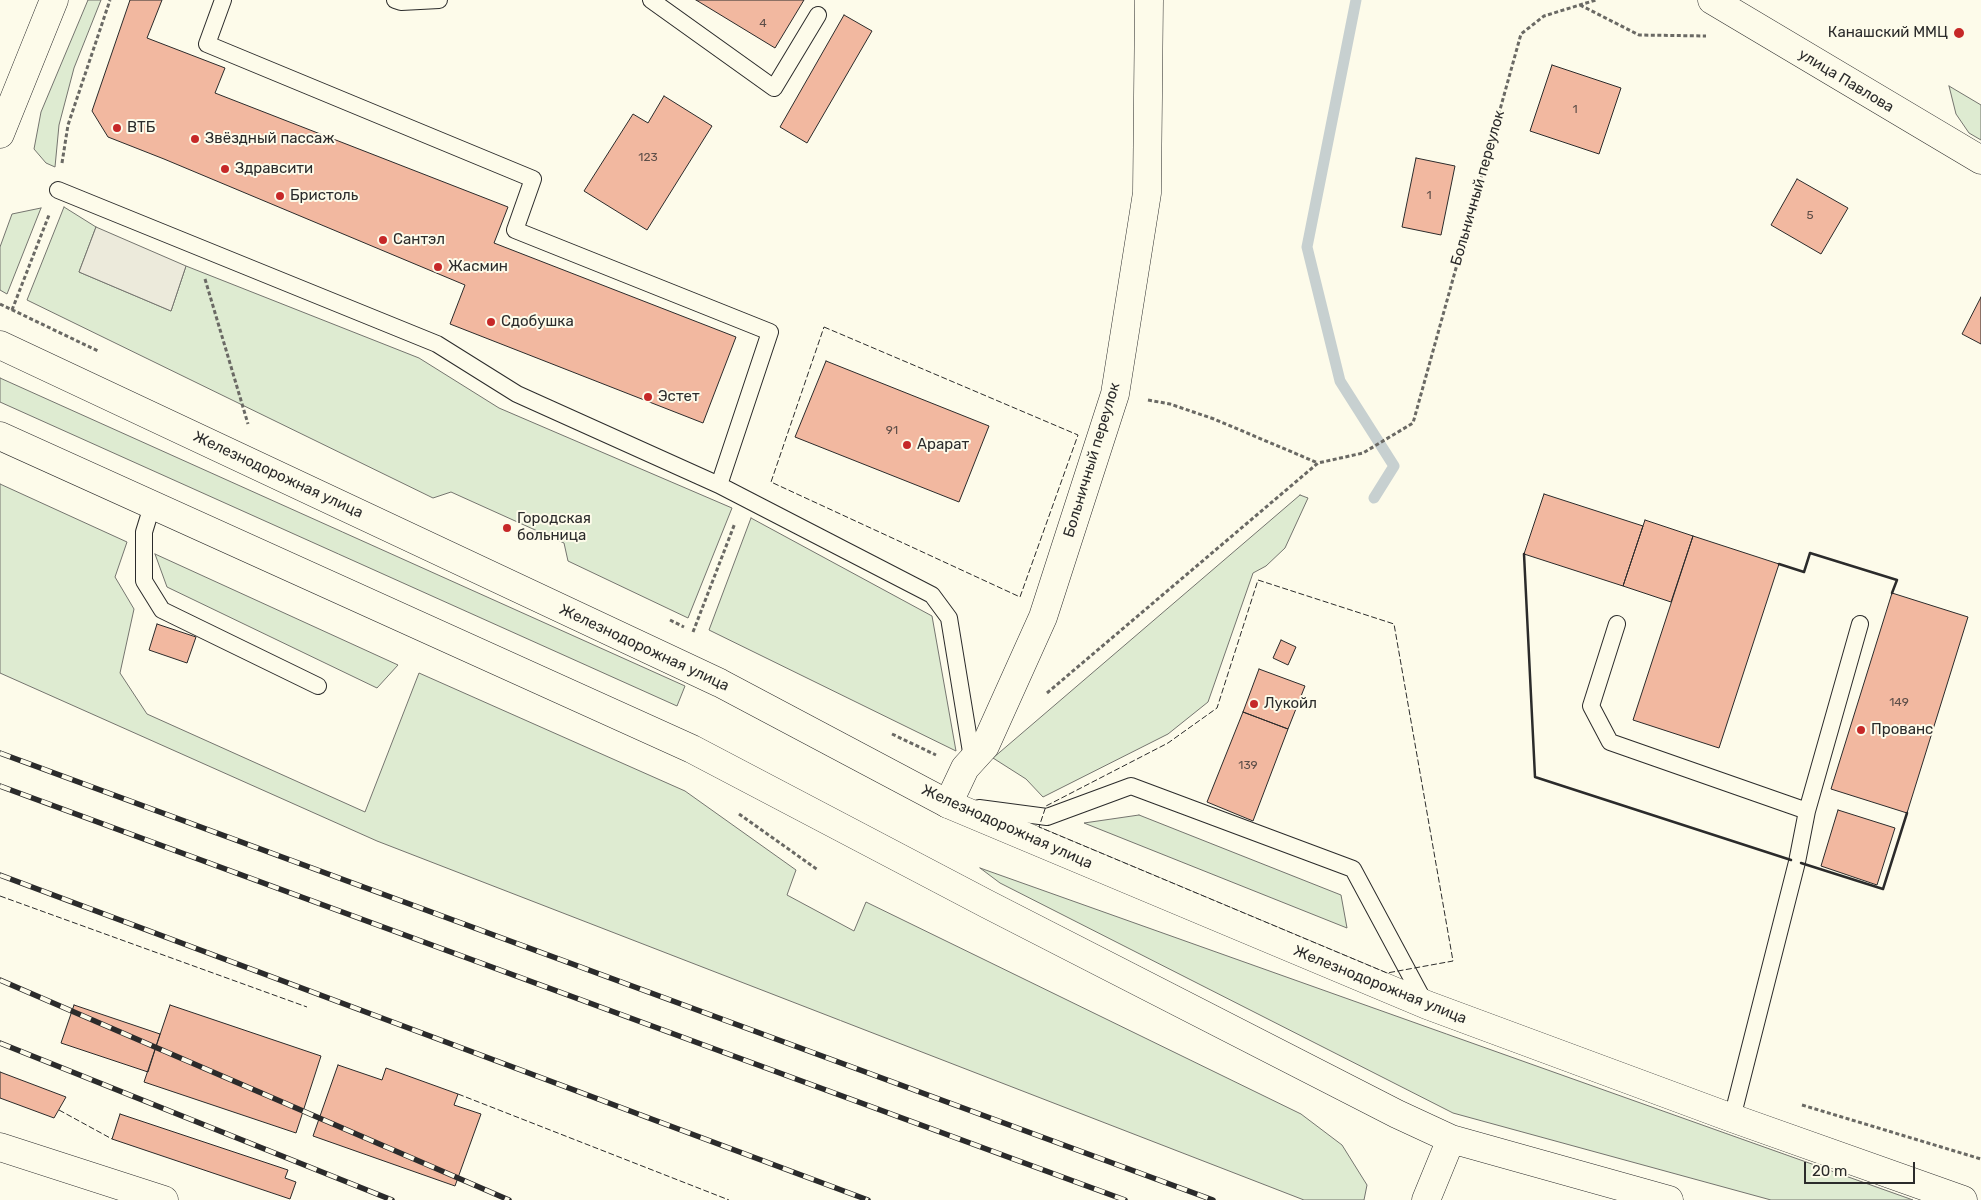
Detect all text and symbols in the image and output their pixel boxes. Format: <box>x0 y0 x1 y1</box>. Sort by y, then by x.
house number: 4 <box>759 17 767 31</box>
place label: Канашский ММЦ <box>1828 24 1948 42</box>
marker: Канашский ММЦ <box>1952 26 1966 40</box>
street label: улица Павлова <box>1795 45 1897 117</box>
house number: 1 <box>1572 103 1578 117</box>
street label: Больничный переулок <box>1447 108 1509 268</box>
place label: ВТБ <box>127 119 155 137</box>
marker: ВТБ <box>111 122 123 134</box>
place label: Звёздный пассаж <box>205 130 334 148</box>
marker: Звёздный пассаж <box>189 133 201 145</box>
house number: 123 <box>638 151 658 165</box>
place label: Здравсити <box>235 160 313 178</box>
marker: Здравсити <box>219 163 231 175</box>
place label: Бристоль <box>290 187 358 205</box>
house number: 1 <box>1426 189 1432 203</box>
marker: Бристоль <box>274 190 286 202</box>
house number: 5 <box>1806 209 1814 223</box>
place label: Сантэл <box>393 231 445 249</box>
marker: Сантэл <box>377 234 389 246</box>
place label: Жасмин <box>448 258 508 276</box>
marker: Жасмин <box>432 261 444 273</box>
place label: Сдобушка <box>501 313 574 331</box>
marker: Сдобушка <box>485 316 497 328</box>
street label: Больничный переулок <box>1060 380 1124 540</box>
place label: Эстет <box>658 388 700 406</box>
marker: Эстет <box>642 391 654 403</box>
house number: 91 <box>886 424 898 438</box>
street label: Железнодорожная улица <box>190 428 366 522</box>
place label: Арарат <box>917 436 969 454</box>
marker: Арарат <box>901 439 913 451</box>
place label: Городская больница <box>517 510 591 545</box>
marker: Городская больница <box>501 522 513 534</box>
street label: Железнодорожная улица <box>556 601 732 695</box>
place label: Лукойл <box>1264 695 1317 713</box>
house number: 149 <box>1889 696 1909 710</box>
marker: Лукойл <box>1248 698 1260 710</box>
place label: Прованс <box>1871 721 1933 739</box>
marker: Прованс <box>1855 724 1867 736</box>
house number: 139 <box>1238 759 1258 773</box>
street label: Железнодорожная улица <box>919 781 1095 873</box>
street label: Железнодорожная улица <box>1291 942 1469 1028</box>
scale bar <box>1806 1152 1917 1184</box>
text: 20 m <box>1812 1162 1847 1180</box>

